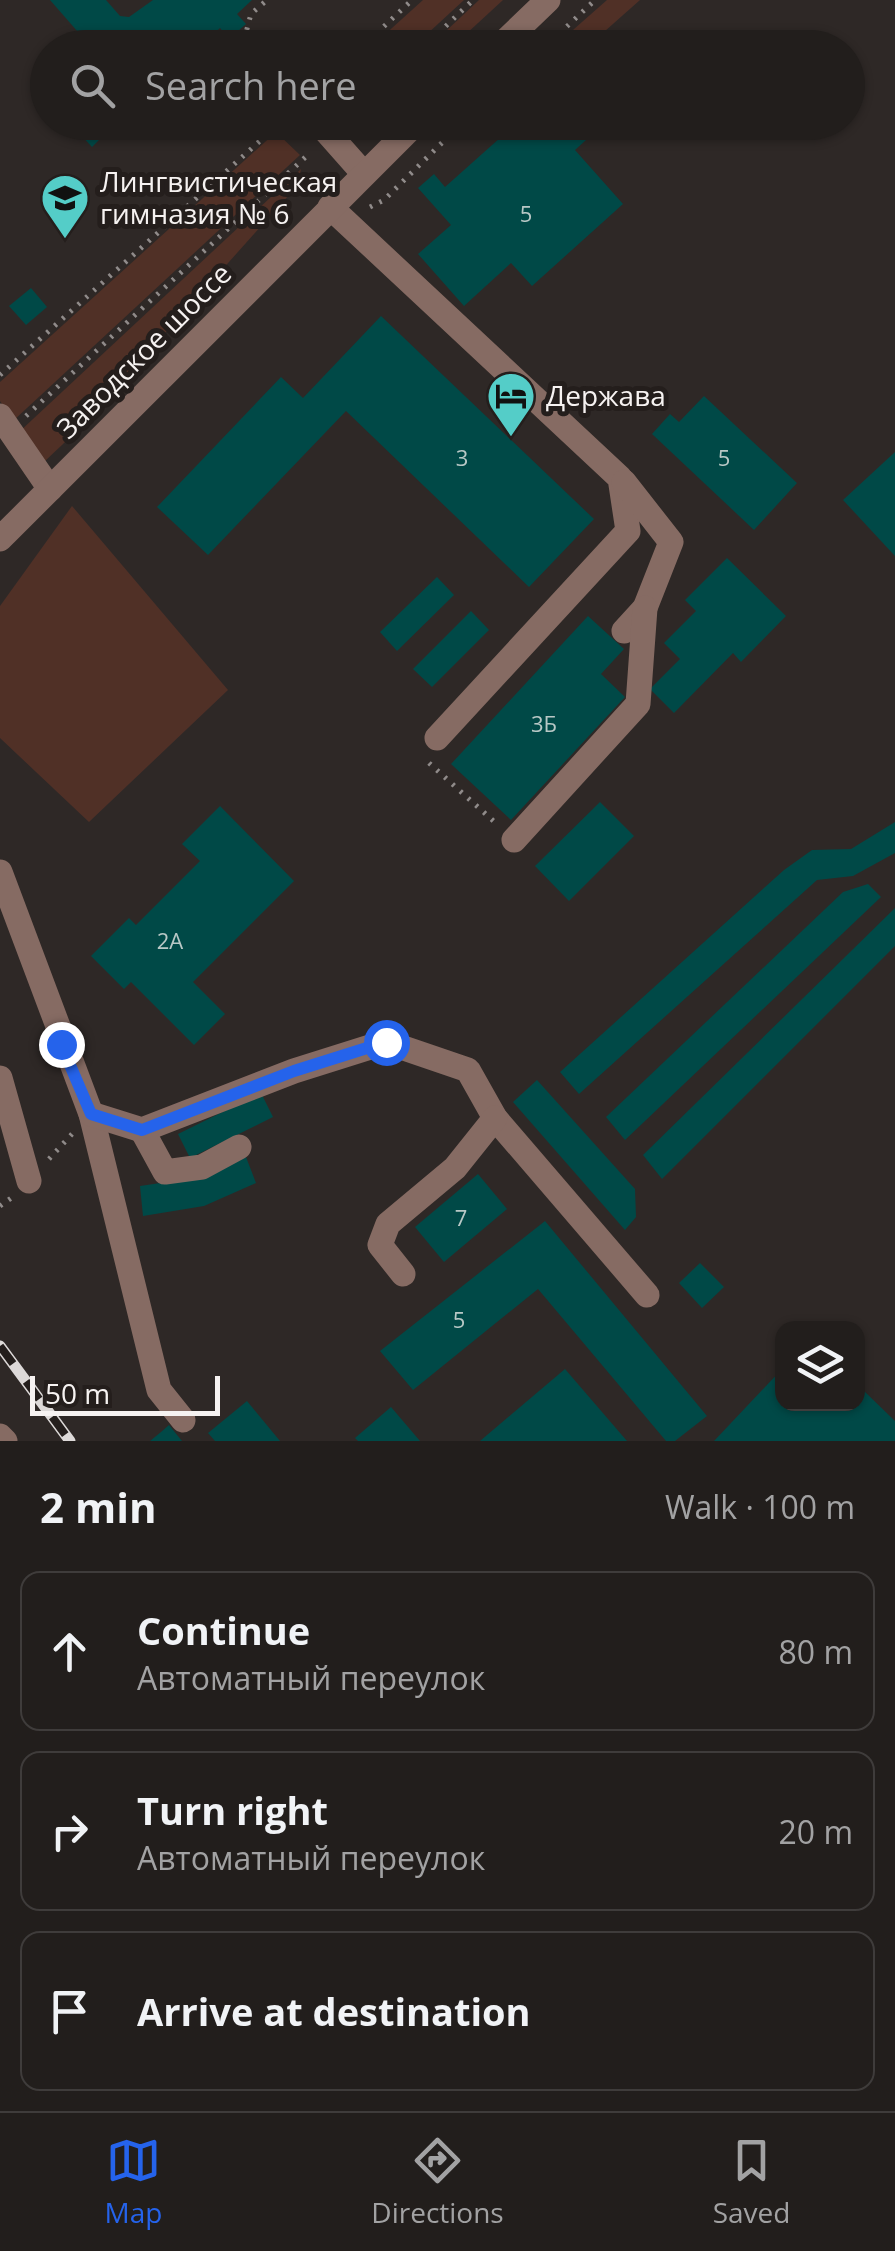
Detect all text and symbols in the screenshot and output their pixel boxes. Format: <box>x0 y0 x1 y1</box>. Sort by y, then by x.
search box <box>30 30 865 140</box>
icon: search <box>65 58 120 113</box>
text: Search here <box>145 59 357 111</box>
place label: Лингвистическая гимназия № 6 <box>100 162 337 232</box>
school or university icon: Лингвистическая гимназия № 6 <box>39 172 91 240</box>
house number: 5 <box>520 198 532 228</box>
street label: Заводское шоссе <box>48 255 239 446</box>
hotel icon: Держава <box>485 370 537 438</box>
place label: Держава <box>546 376 666 414</box>
house number: 3 <box>456 442 468 472</box>
house number: 5 <box>718 442 730 472</box>
house number: 3Б <box>531 708 557 738</box>
house number: 2А <box>157 925 183 955</box>
route start <box>364 1020 410 1066</box>
route end <box>39 1022 85 1068</box>
house number: 7 <box>455 1202 467 1232</box>
house number: 5 <box>453 1304 465 1334</box>
map controls <box>775 1321 865 1411</box>
button: layers <box>775 1321 865 1411</box>
scale bar <box>30 1371 220 1416</box>
text: 50 m <box>45 1374 110 1412</box>
text: 2 min <box>40 1478 157 1535</box>
text: Walk · 100 m <box>665 1485 855 1528</box>
text: Continue <box>137 1604 310 1656</box>
icon: ahead <box>42 1624 97 1679</box>
text: 80 m <box>778 1630 853 1673</box>
text: Автоматный переулок <box>137 1656 485 1699</box>
text: Turn right <box>137 1784 328 1836</box>
icon: right <box>42 1804 97 1859</box>
text: 20 m <box>778 1810 853 1853</box>
text: Автоматный переулок <box>137 1836 485 1879</box>
icon: arrive <box>42 1984 97 2039</box>
text: Arrive at destination <box>137 1985 531 2037</box>
tab: Map <box>104 2133 162 2231</box>
tab: Directions <box>371 2133 504 2231</box>
tab: Saved <box>713 2133 790 2231</box>

